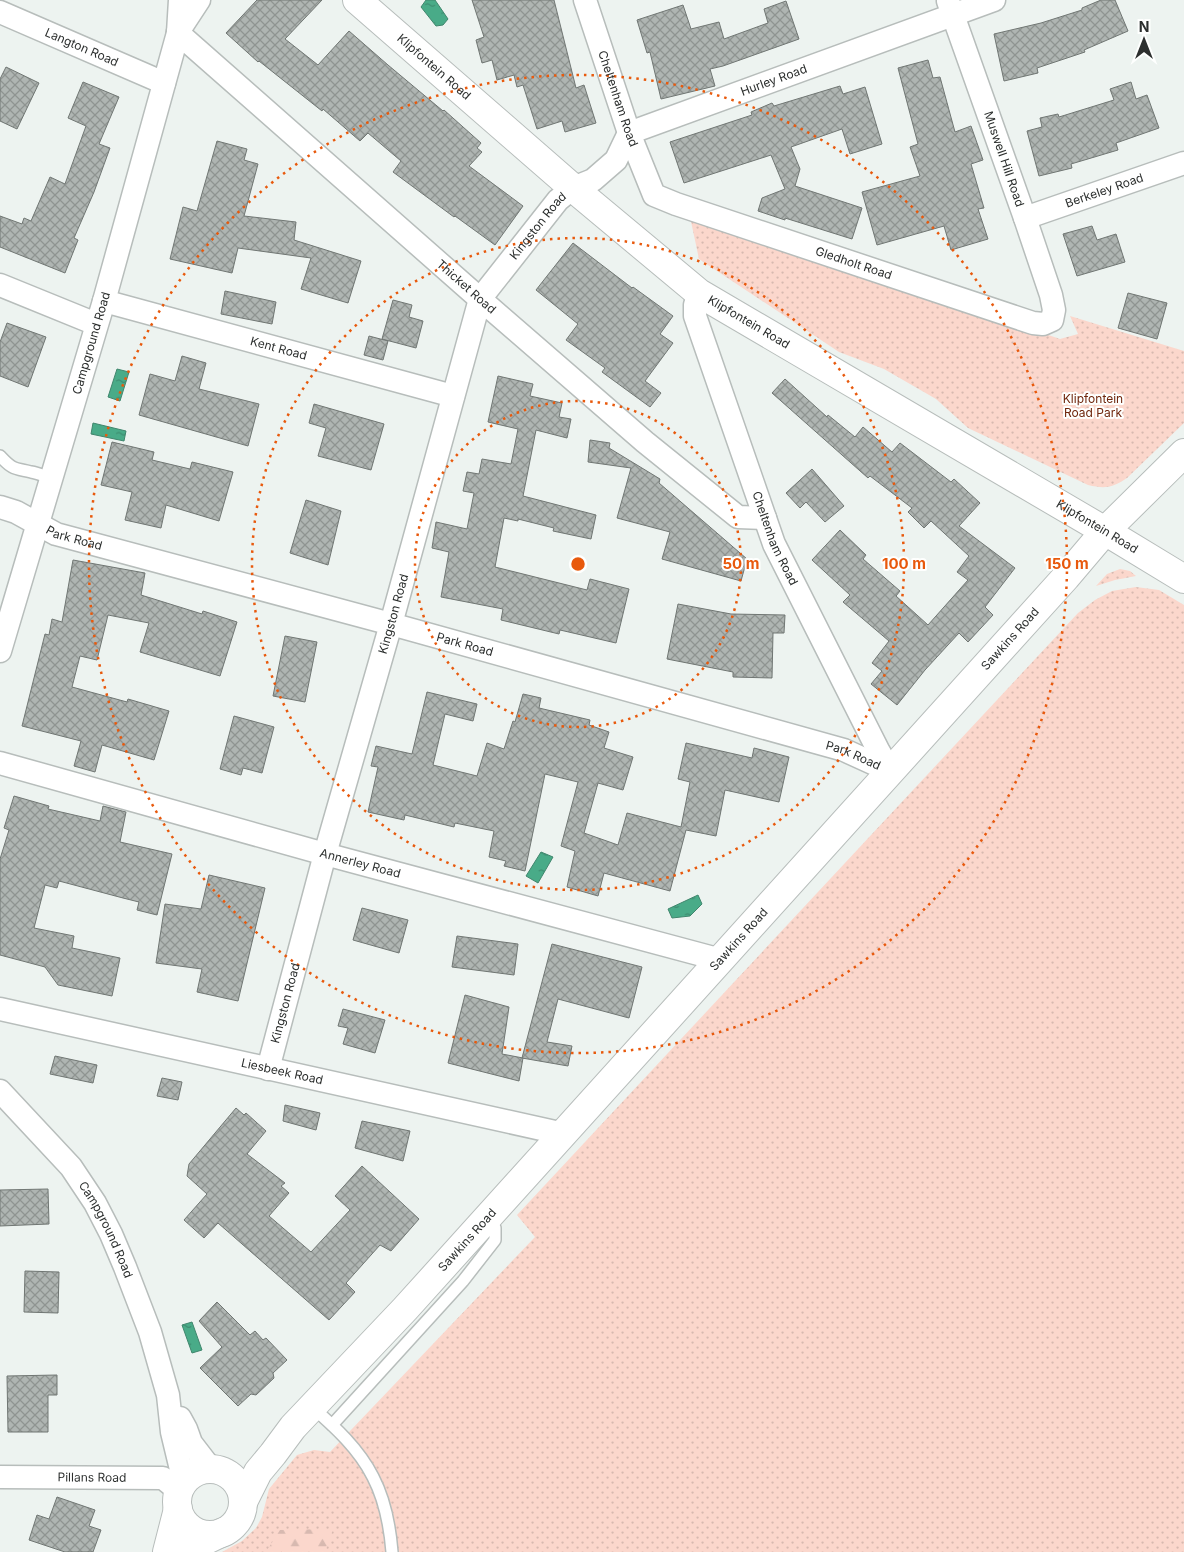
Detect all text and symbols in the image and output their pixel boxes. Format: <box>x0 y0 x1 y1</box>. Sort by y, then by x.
north arrow <box>1119 15 1169 65</box>
text: N <box>1139 18 1149 35</box>
street label: Langton Road <box>43 24 121 69</box>
street label: Klipfontein Road <box>394 30 474 103</box>
street label: Cheltenham Road <box>595 48 642 149</box>
street label: Hurley Road <box>738 61 809 99</box>
street label: Muswell Hill Road <box>981 109 1028 209</box>
street label: Berkeley Road <box>1063 170 1145 211</box>
street label: Kingston Road <box>506 188 569 262</box>
street label: Gledholt Road <box>814 243 894 283</box>
street label: Thicket Road <box>434 256 499 317</box>
street label: Campground Road <box>69 290 113 396</box>
street label: Klipfontein Road <box>705 292 793 352</box>
street label: Kent Road <box>249 333 309 363</box>
park label: Klipfontein Road Park <box>1063 391 1123 420</box>
street label: Cheltenham Road <box>749 489 802 588</box>
street label: Klipfontein Road <box>1054 496 1141 556</box>
street label: Park Road <box>43 522 104 553</box>
text: 50 m <box>723 554 759 573</box>
text: 100 m <box>882 554 926 573</box>
text: 150 m <box>1045 554 1089 573</box>
centre of rings <box>569 555 587 573</box>
street label: Kingston Road <box>375 572 411 656</box>
street label: Sawkins Road <box>978 604 1042 673</box>
street label: Park Road <box>435 629 495 659</box>
street label: Park Road <box>824 737 883 773</box>
street label: Annerley Road <box>318 845 402 881</box>
street label: Sawkins Road <box>706 905 771 974</box>
street label: Kingston Road <box>267 961 303 1045</box>
street label: Liesbeek Road <box>240 1055 325 1087</box>
street label: Campground Road <box>76 1178 136 1280</box>
street label: Sawkins Road <box>435 1205 499 1274</box>
street label: Pillans Road <box>57 1469 127 1485</box>

